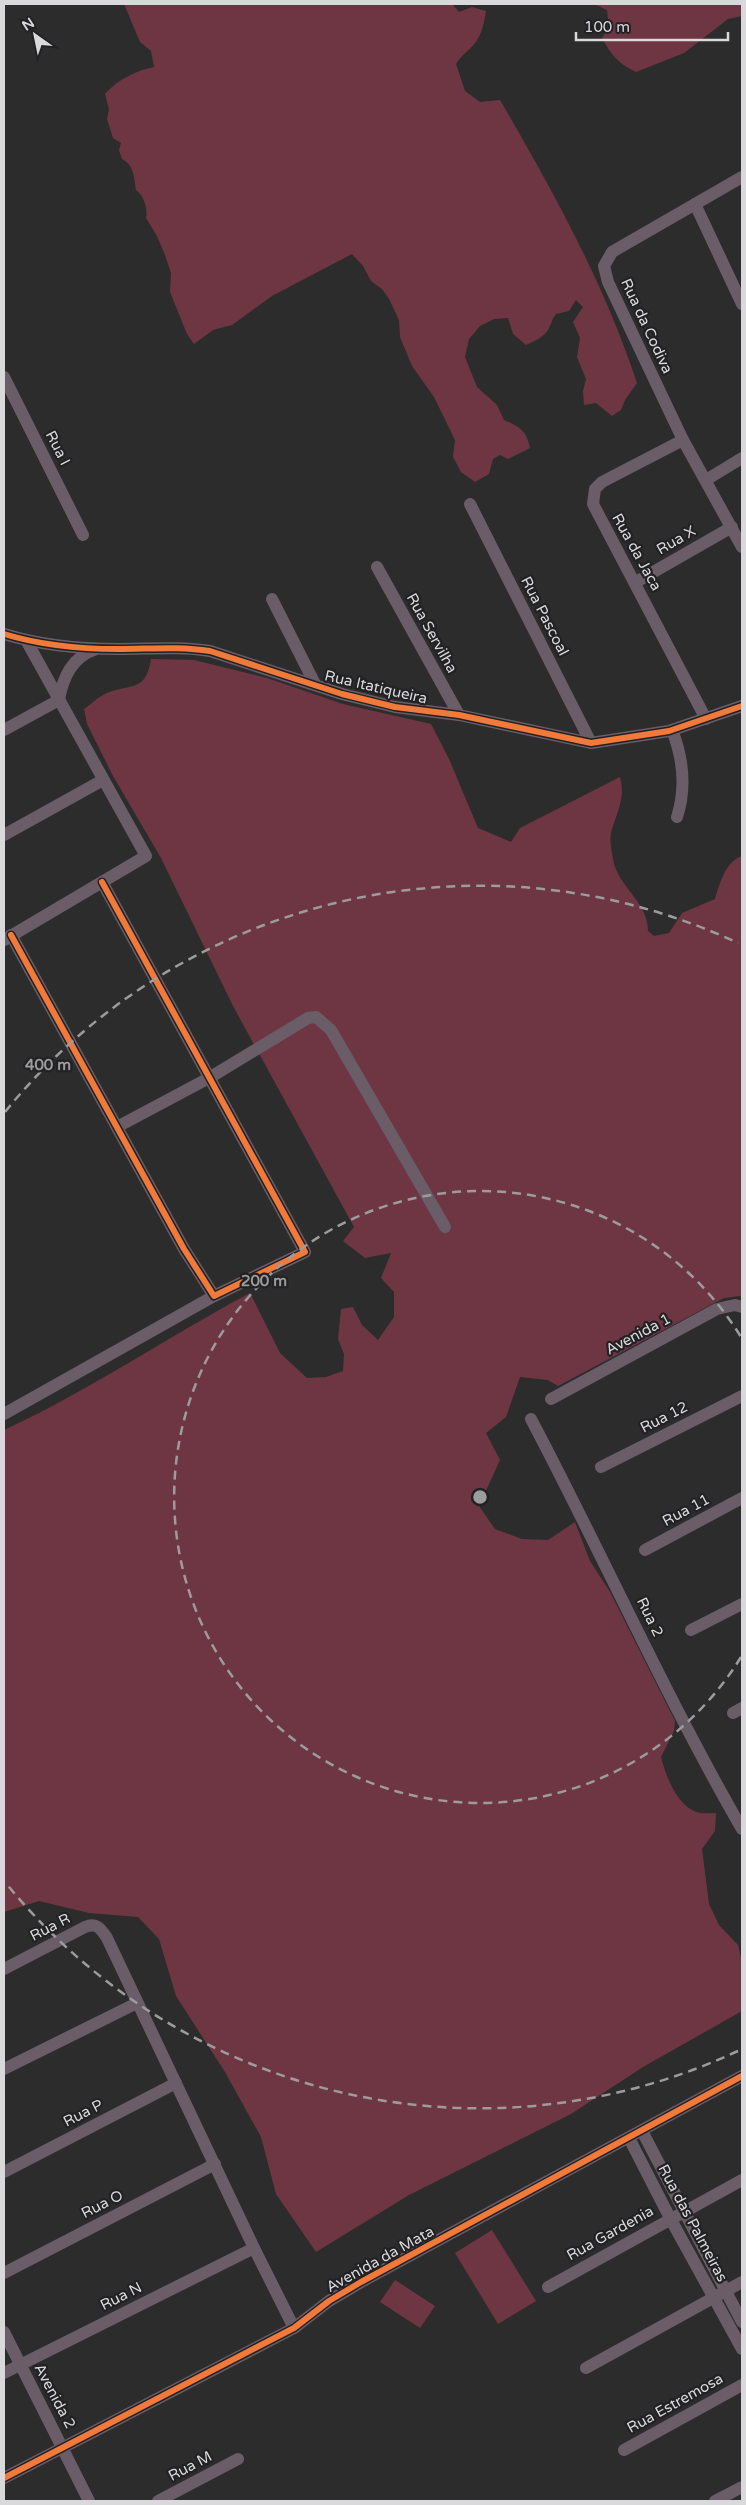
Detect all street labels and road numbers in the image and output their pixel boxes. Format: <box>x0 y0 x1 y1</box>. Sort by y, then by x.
street label: Rua da Codiva <box>617 276 677 376</box>
street label: Rua I <box>42 428 74 468</box>
street label: Rua da Jaca <box>608 510 666 594</box>
street label: Rua X <box>653 522 699 558</box>
street label: Rua Pascoal <box>517 573 573 659</box>
street label: Rua Servilha <box>403 590 461 676</box>
street label: Rua Itatiqueira <box>323 666 429 708</box>
street label: Avenida 1 <box>602 1309 674 1359</box>
street label: Rua 12 <box>637 1397 691 1437</box>
street label: Rua 11 <box>659 1490 713 1530</box>
street label: Rua 2 <box>633 1594 667 1640</box>
street label: Rua R <box>27 1909 73 1945</box>
street label: Rua P <box>60 2095 106 2131</box>
street label: Rua das Palmeiras <box>654 2161 732 2285</box>
street label: Rua O <box>78 2186 126 2222</box>
street label: Rua Gardenia <box>563 2202 657 2264</box>
street label: Avenida da Mata <box>323 2222 437 2296</box>
street label: Rua N <box>97 2278 145 2314</box>
street label: Avenida 2 <box>30 2360 80 2432</box>
street label: Rua Estremosa <box>624 2369 726 2437</box>
street label: Rua M <box>165 2447 215 2485</box>

